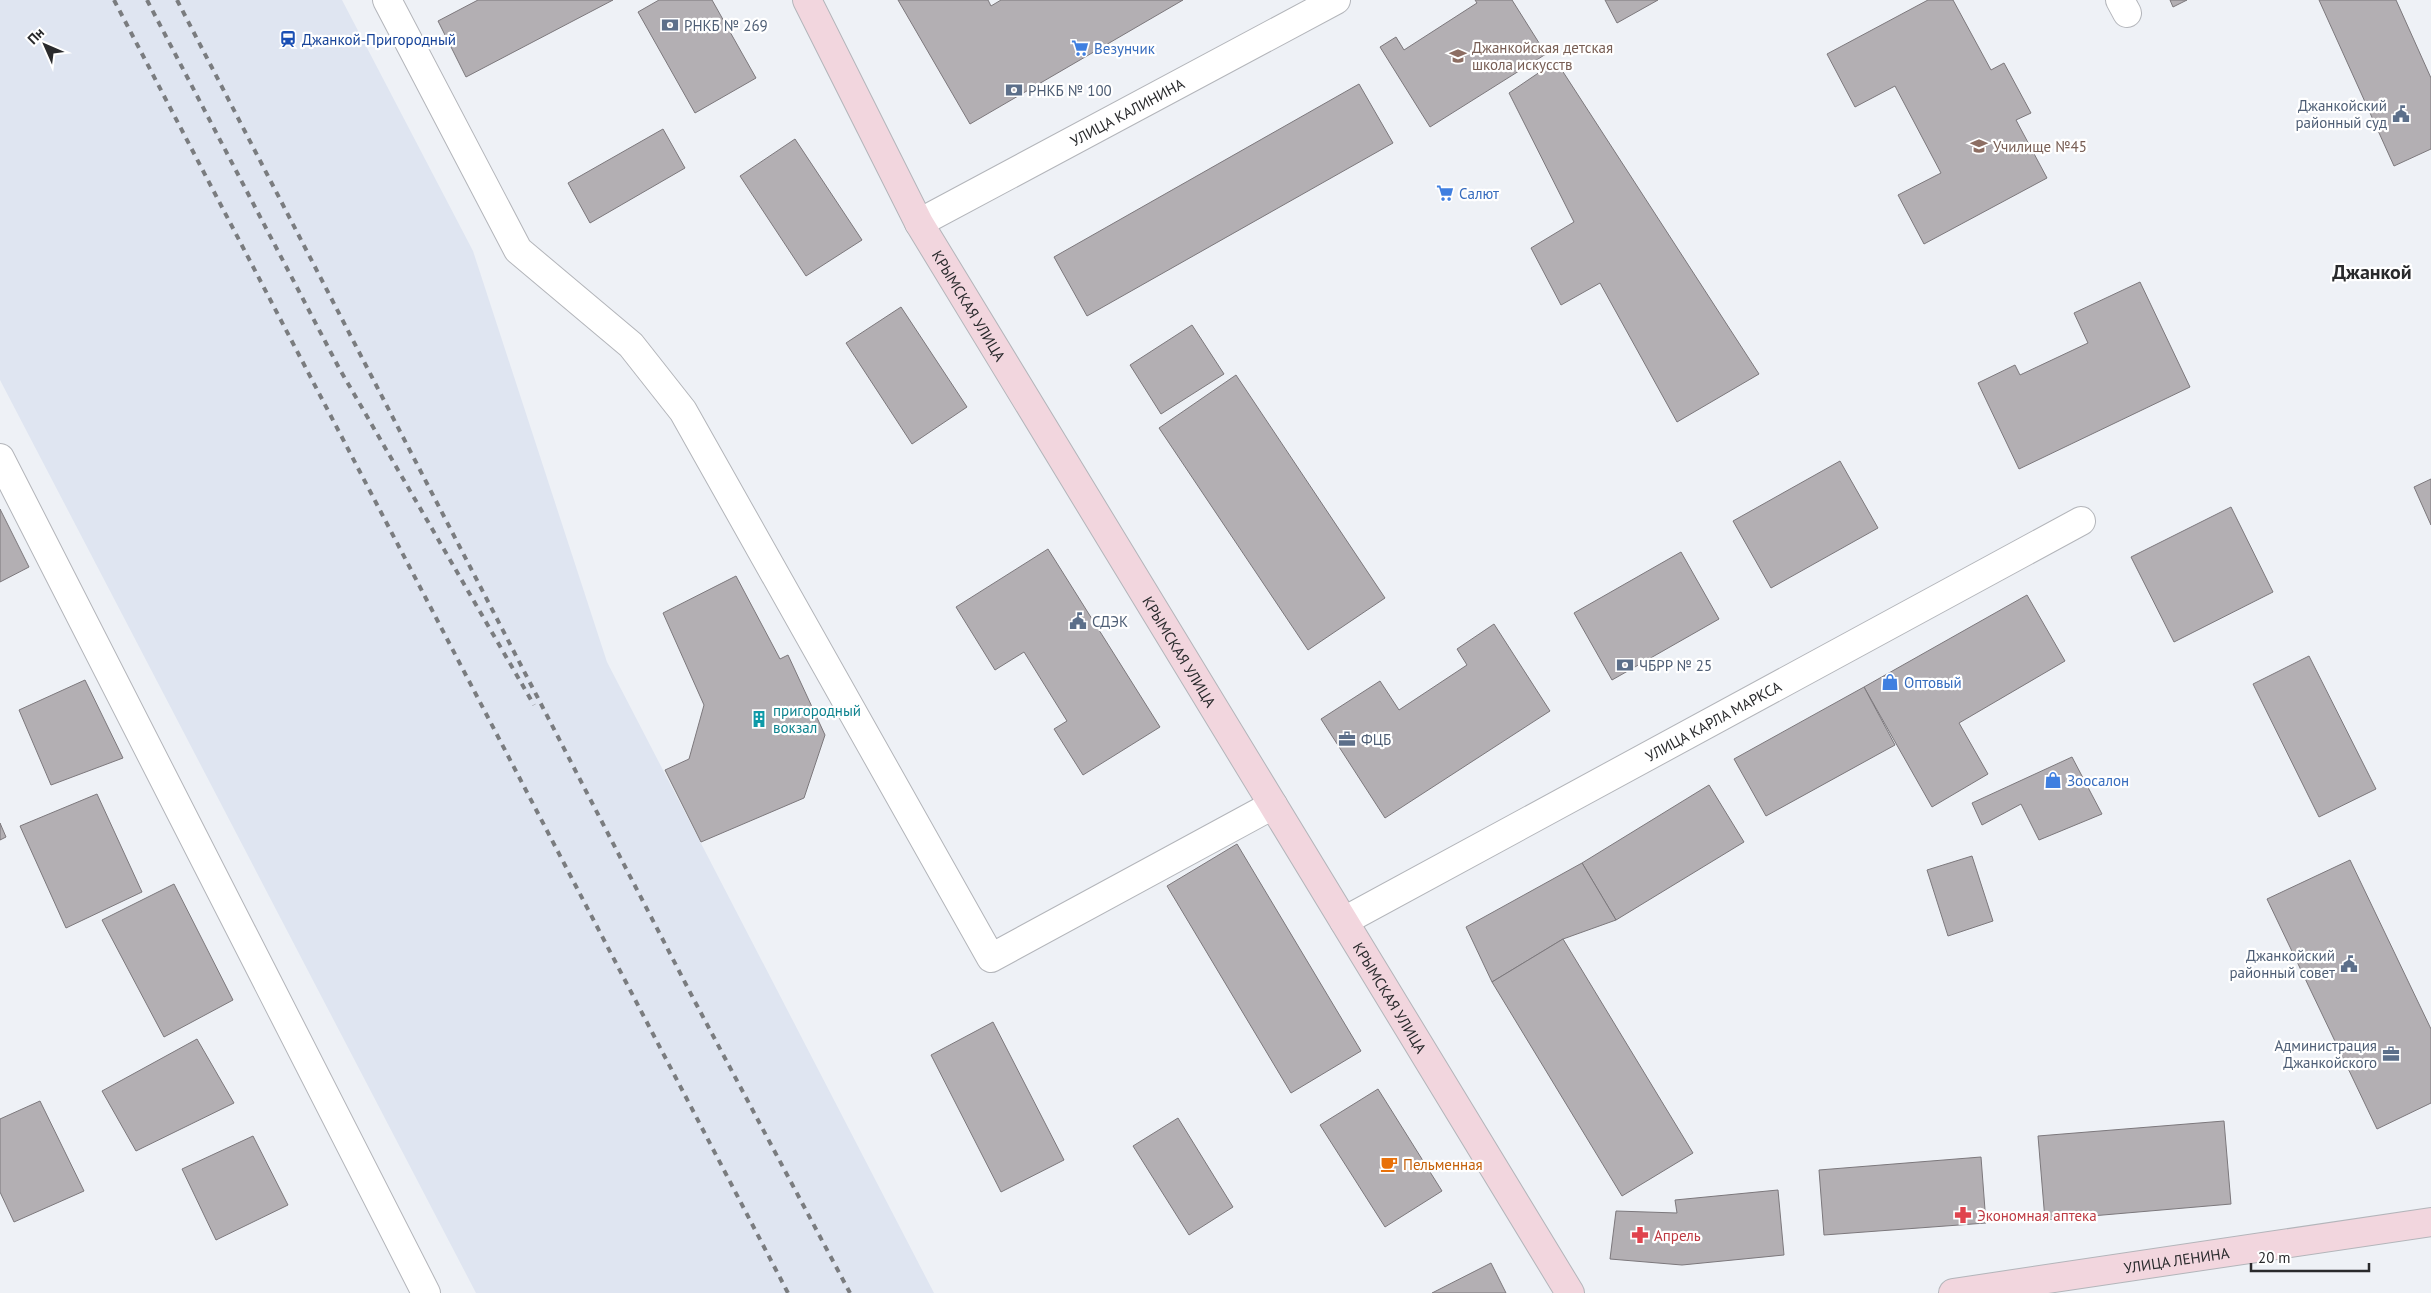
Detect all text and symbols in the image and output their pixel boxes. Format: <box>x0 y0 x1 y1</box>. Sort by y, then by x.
bank icon: РНКБ № 269 <box>660 15 680 35</box>
place label: РНКБ № 269 <box>684 16 768 35</box>
north arrow <box>20 20 70 70</box>
text: Пн <box>24 24 48 48</box>
station icon: Джанкой-Пригородный <box>278 29 298 49</box>
place label: Джанкой-Пригородный <box>302 30 456 49</box>
supermarket icon: Везунчик <box>1070 38 1090 58</box>
place label: Джанкойская детская школа искусств <box>1472 38 1613 74</box>
place label: Везунчик <box>1094 39 1156 58</box>
school or university icon: Джанкойская детская школа искусств <box>1448 46 1468 66</box>
street label: УЛИЦА КАЛИНИНА <box>1067 73 1188 150</box>
bank icon: РНКБ № 100 <box>1004 80 1024 100</box>
place label: РНКБ № 100 <box>1028 81 1112 100</box>
place label: Джанкойский районный суд <box>2295 96 2387 132</box>
public building icon: Джанкойский районный суд <box>2391 104 2411 124</box>
school or university icon: Училище №45 <box>1969 136 1989 156</box>
place label: Училище №45 <box>1993 137 2087 156</box>
supermarket icon: Салют <box>1435 183 1455 203</box>
place label: Салют <box>1459 184 1499 203</box>
street label: КРЫМСКАЯ УЛИЦА <box>928 247 1010 364</box>
district label: Джанкой <box>2332 259 2412 285</box>
street label: КРЫМСКАЯ УЛИЦА <box>1139 593 1221 710</box>
public building icon: СДЭК <box>1068 611 1088 631</box>
place label: СДЭК <box>1092 612 1128 631</box>
bank icon: ЧБРР № 25 <box>1615 655 1635 675</box>
place label: ЧБРР № 25 <box>1639 656 1712 675</box>
shop icon: Оптовый <box>1880 672 1900 692</box>
place label: Оптовый <box>1904 673 1962 692</box>
street label: УЛИЦА КАРЛА МАРКСА <box>1642 676 1785 765</box>
place label: пригородный вокзал <box>773 701 861 737</box>
building icon: пригородный вокзал <box>749 709 769 729</box>
office icon: ФЦБ <box>1337 729 1357 749</box>
place label: ФЦБ <box>1361 730 1391 749</box>
shop icon: Зоосалон <box>2043 770 2063 790</box>
place label: Зоосалон <box>2067 771 2129 790</box>
street label: КРЫМСКАЯ УЛИЦА <box>1349 939 1431 1056</box>
place label: Джанкойский районный совет <box>2229 946 2335 982</box>
public building icon: Джанкойский районный совет <box>2339 954 2359 974</box>
place label: Администрация Джанкойского <box>2274 1036 2377 1072</box>
office icon: Администрация Джанкойского <box>2381 1044 2401 1064</box>
cafe icon: Пельменная <box>1379 1154 1399 1174</box>
place label: Пельменная <box>1403 1155 1483 1174</box>
pharmacy icon: Экономная аптека <box>1953 1205 1973 1225</box>
place label: Экономная аптека <box>1977 1206 2097 1225</box>
pharmacy icon: Апрель <box>1630 1225 1650 1245</box>
place label: Апрель <box>1654 1226 1701 1245</box>
scale bar <box>2251 1240 2368 1272</box>
street label: УЛИЦА ЛЕНИНА <box>2123 1243 2231 1277</box>
text: 20 m <box>2258 1248 2291 1267</box>

